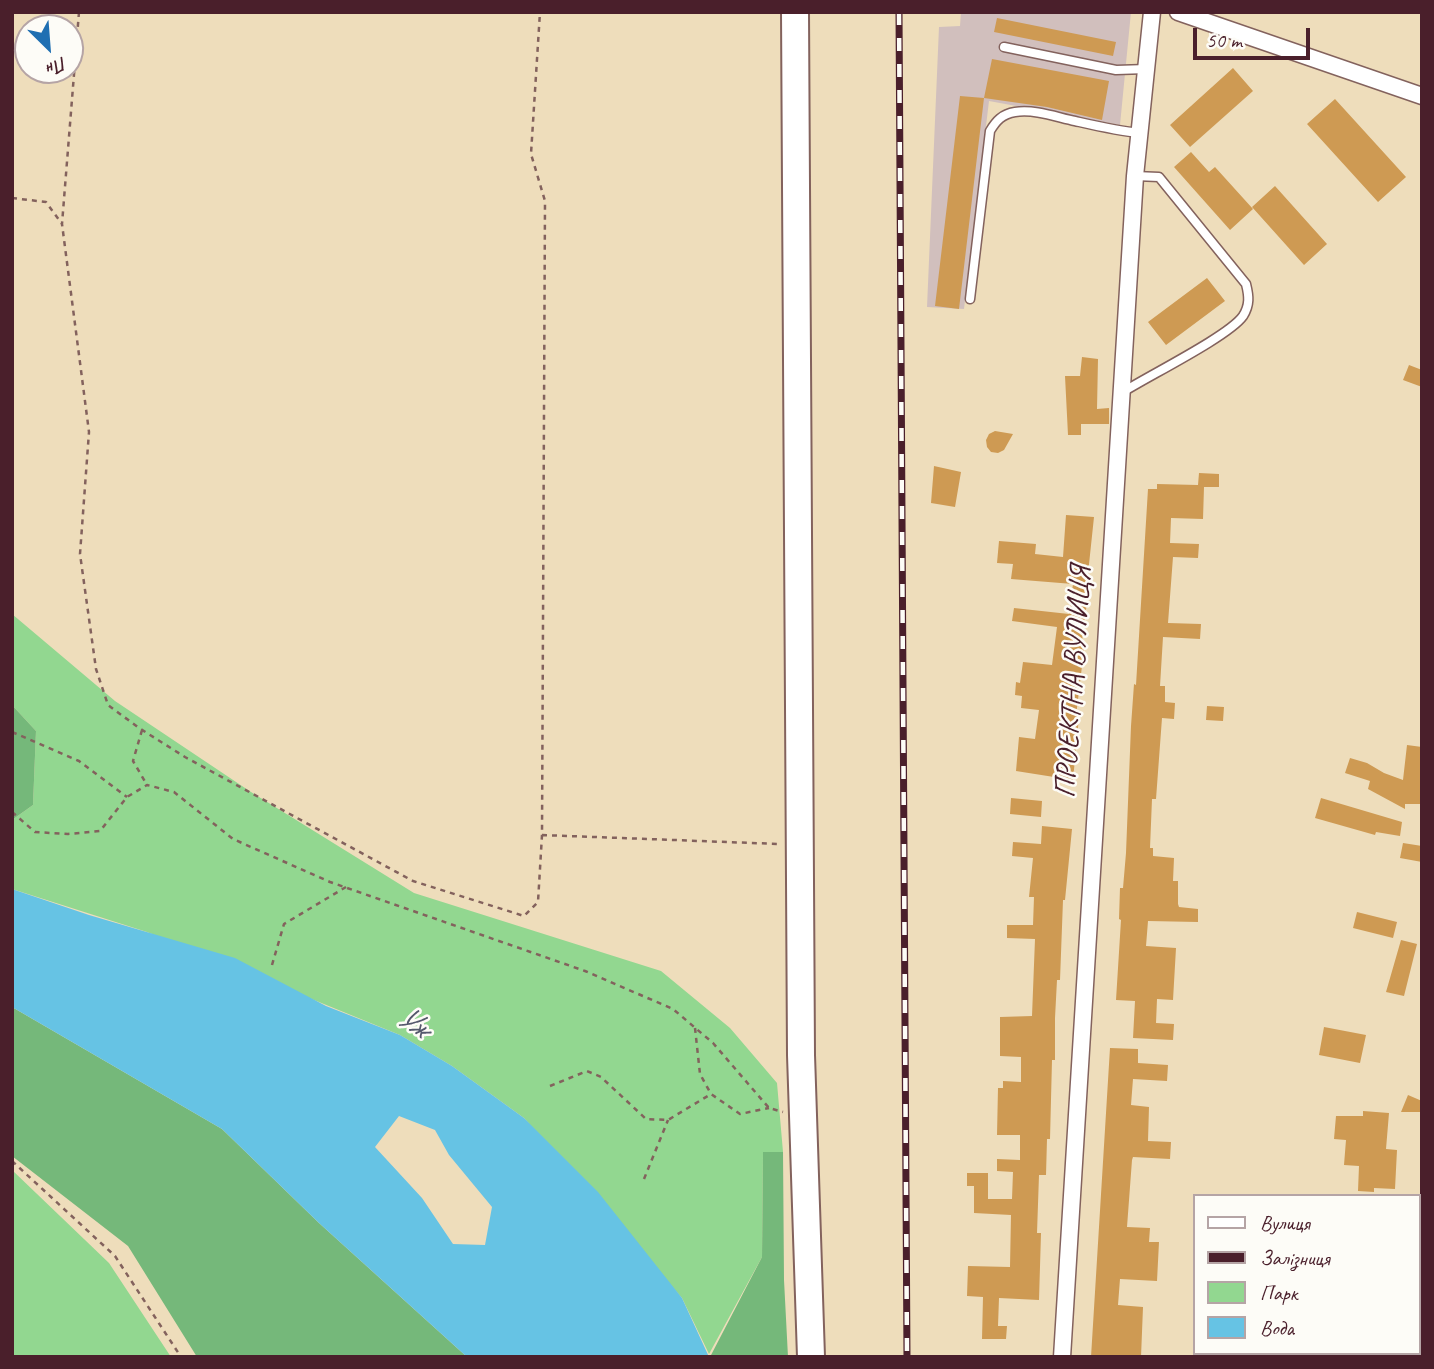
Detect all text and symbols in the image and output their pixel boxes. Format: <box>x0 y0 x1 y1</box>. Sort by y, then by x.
north arrow <box>14 14 84 84</box>
scale bar <box>1196 14 1313 58</box>
text: 50 m <box>1206 27 1242 53</box>
text: Пн <box>43 51 71 81</box>
street label: ПРОЕКТНА ВУЛИЦЯ <box>1048 565 1100 799</box>
water label: Уж <box>389 998 437 1048</box>
legend <box>1192 1194 1420 1355</box>
text: Вулиця <box>1260 1210 1310 1236</box>
text: Залізниця <box>1260 1245 1330 1271</box>
text: Парк <box>1260 1280 1297 1306</box>
text: Вода <box>1260 1315 1294 1341</box>

